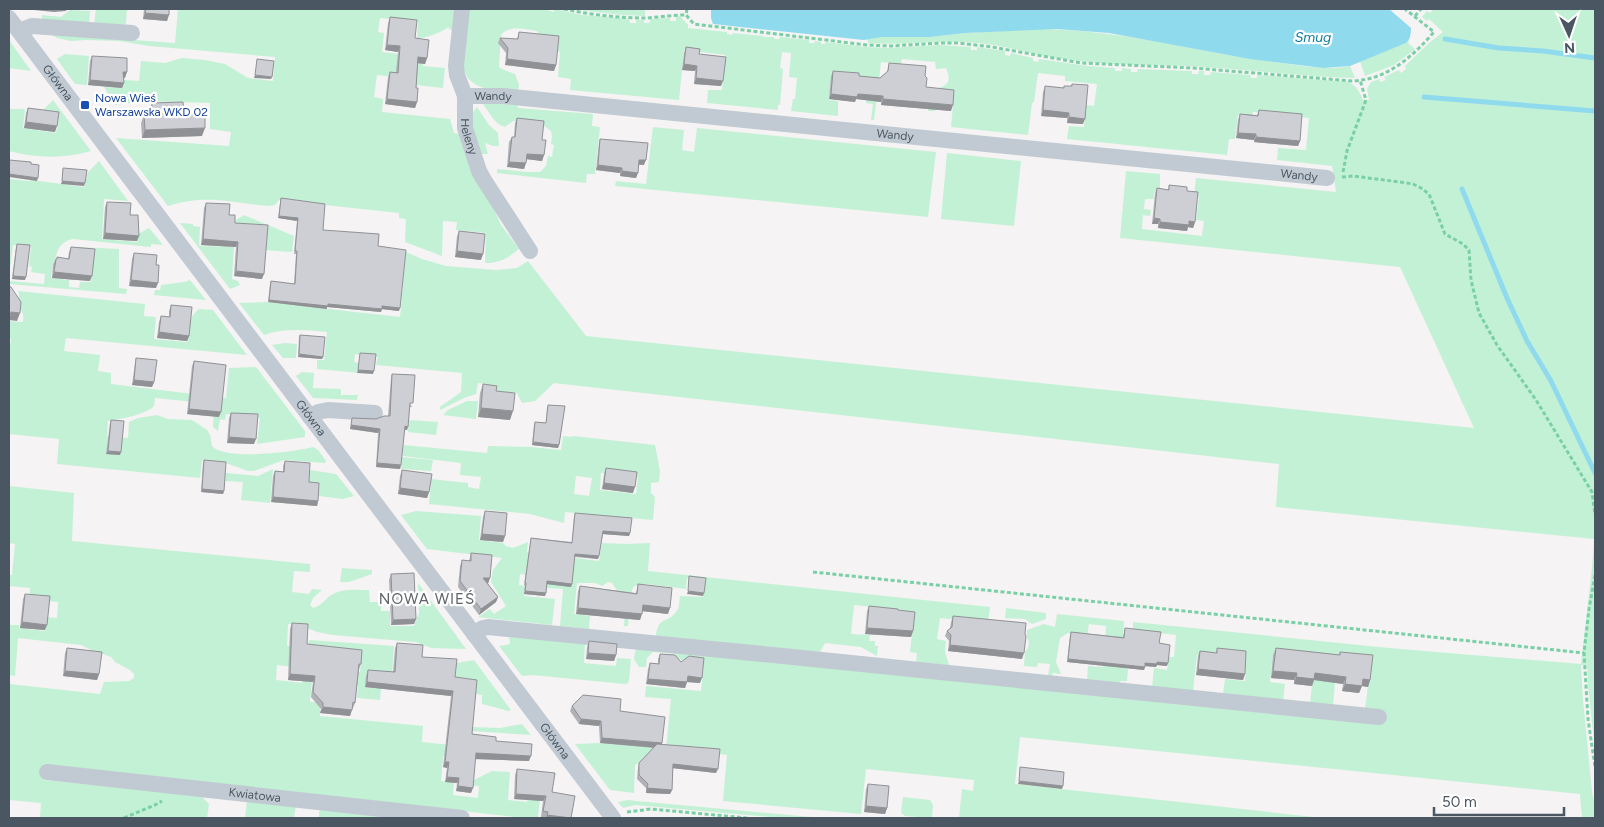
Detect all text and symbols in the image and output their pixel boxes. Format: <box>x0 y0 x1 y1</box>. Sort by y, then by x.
north arrow <box>1544 10 1594 60</box>
water label: Smug <box>1295 29 1331 46</box>
text: N <box>1564 39 1576 56</box>
street label: Główna <box>40 62 76 103</box>
street label: Wandy <box>474 89 513 104</box>
place label: Nowa Wieś Warszawska WKD 02 <box>95 91 208 119</box>
marker: Nowa Wieś Warszawska WKD 02 <box>79 99 91 111</box>
street label: Heleny <box>458 118 481 157</box>
street label: Wandy <box>876 126 915 144</box>
street label: Wandy <box>1280 166 1319 184</box>
street label: Główna <box>293 397 329 439</box>
district label: NOWA WIEŚ <box>379 590 475 608</box>
street label: Główna <box>537 720 573 762</box>
scale bar <box>1434 784 1564 816</box>
street label: Kwiatowa <box>228 785 281 805</box>
text: 50 m <box>1442 793 1477 811</box>

